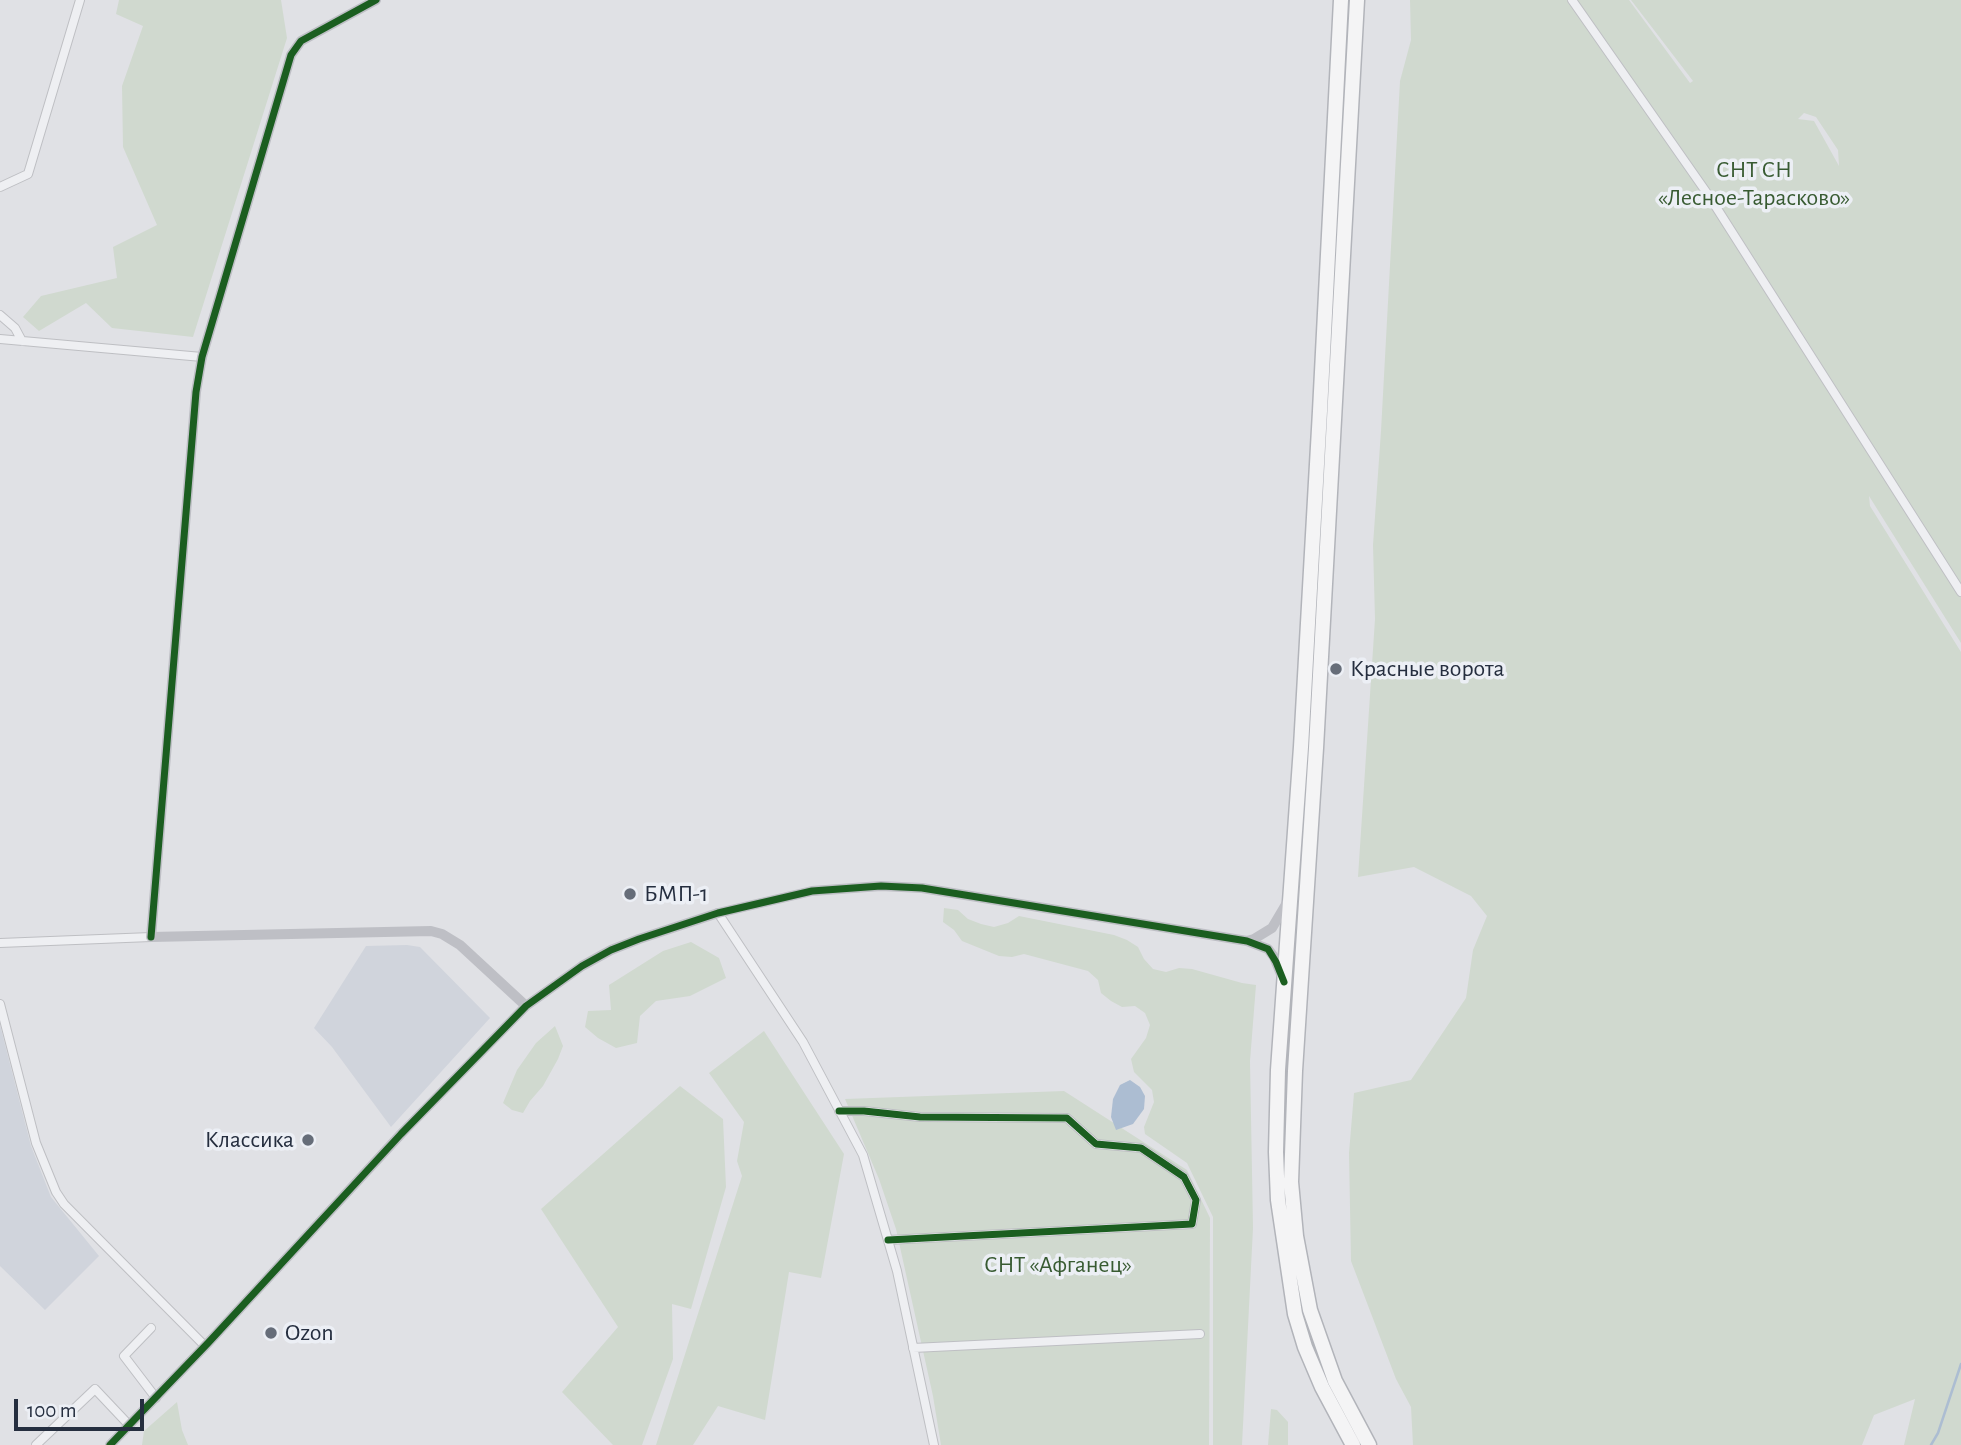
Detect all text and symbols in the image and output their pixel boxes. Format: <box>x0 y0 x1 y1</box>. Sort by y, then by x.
park label: СНТ СН «Лесное-Тарасково» <box>1658 156 1850 212</box>
place label: Красные ворота <box>1350 655 1505 683</box>
marker: Красные ворота <box>1328 661 1344 677</box>
place label: БМП-1 <box>644 880 708 908</box>
marker: БМП-1 <box>622 886 638 902</box>
place label: Классика <box>205 1126 294 1154</box>
marker: Классика <box>300 1132 316 1148</box>
park label: СНТ «Афганец» <box>984 1251 1132 1279</box>
place label: Ozon <box>285 1319 334 1347</box>
marker: Ozon <box>263 1325 279 1341</box>
scale bar <box>18 1386 147 1430</box>
text: 100 m <box>27 1400 77 1421</box>

